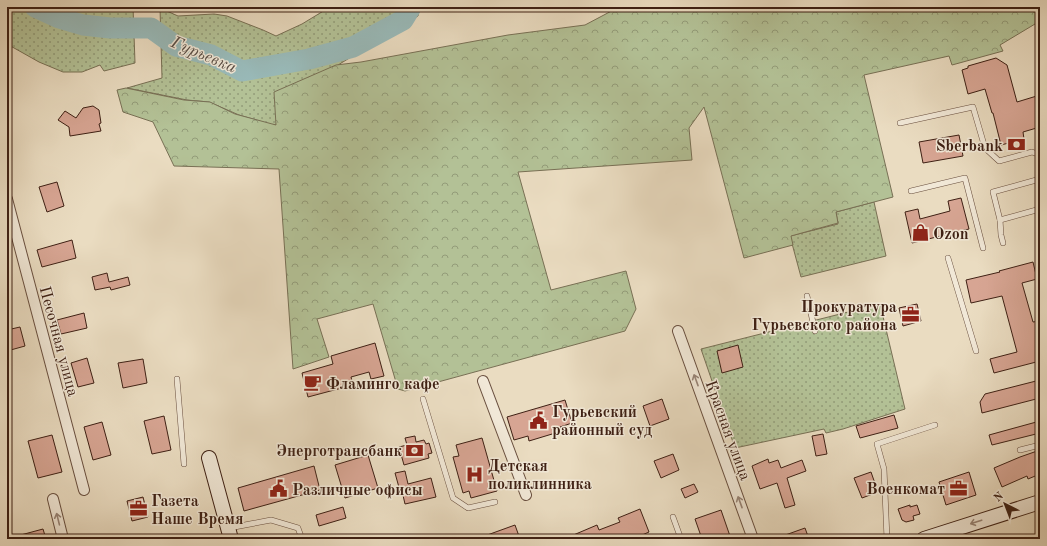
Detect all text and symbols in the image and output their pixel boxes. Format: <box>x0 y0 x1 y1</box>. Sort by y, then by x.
water label: Гурьевка <box>167 34 239 77</box>
bank icon: Sberbank <box>1006 135 1026 155</box>
place label: Sberbank <box>936 139 1003 155</box>
shop icon: Ozon <box>910 223 930 243</box>
place label: Ozon <box>933 227 969 243</box>
street label: Песочная улица <box>36 285 80 398</box>
place label: Прокуратура Гурьевского района <box>752 300 897 334</box>
office icon: Прокуратура Гурьевского района <box>900 305 920 325</box>
cafe icon: Фламинго кафе <box>303 373 323 393</box>
one-way arrow <box>691 374 699 386</box>
place label: Фламинго кафе <box>326 377 440 393</box>
street label: Красная улица <box>702 379 753 483</box>
place label: Гурьевский районный суд <box>552 405 652 439</box>
public building icon: Гурьевский районный суд <box>529 410 549 430</box>
bank icon: Энерготрансбанк <box>405 440 425 460</box>
place label: Энерготрансбанк <box>276 444 403 460</box>
place label: Детская поликлинника <box>488 459 592 493</box>
hospital icon: Детская поликлинника <box>465 464 485 484</box>
office icon: Военкомат <box>948 478 968 498</box>
public building icon: Различные офисы <box>269 479 289 499</box>
place label: Военкомат <box>866 482 945 498</box>
place label: Различные офисы <box>292 483 423 499</box>
north arrow <box>985 484 1025 524</box>
text: N <box>993 490 1007 505</box>
place label: Газета Наше Время <box>151 494 244 528</box>
one-way arrow <box>735 497 743 509</box>
office icon: Газета Наше Время <box>128 499 148 519</box>
one-way arrow <box>54 513 62 526</box>
one-way arrow <box>970 519 983 526</box>

